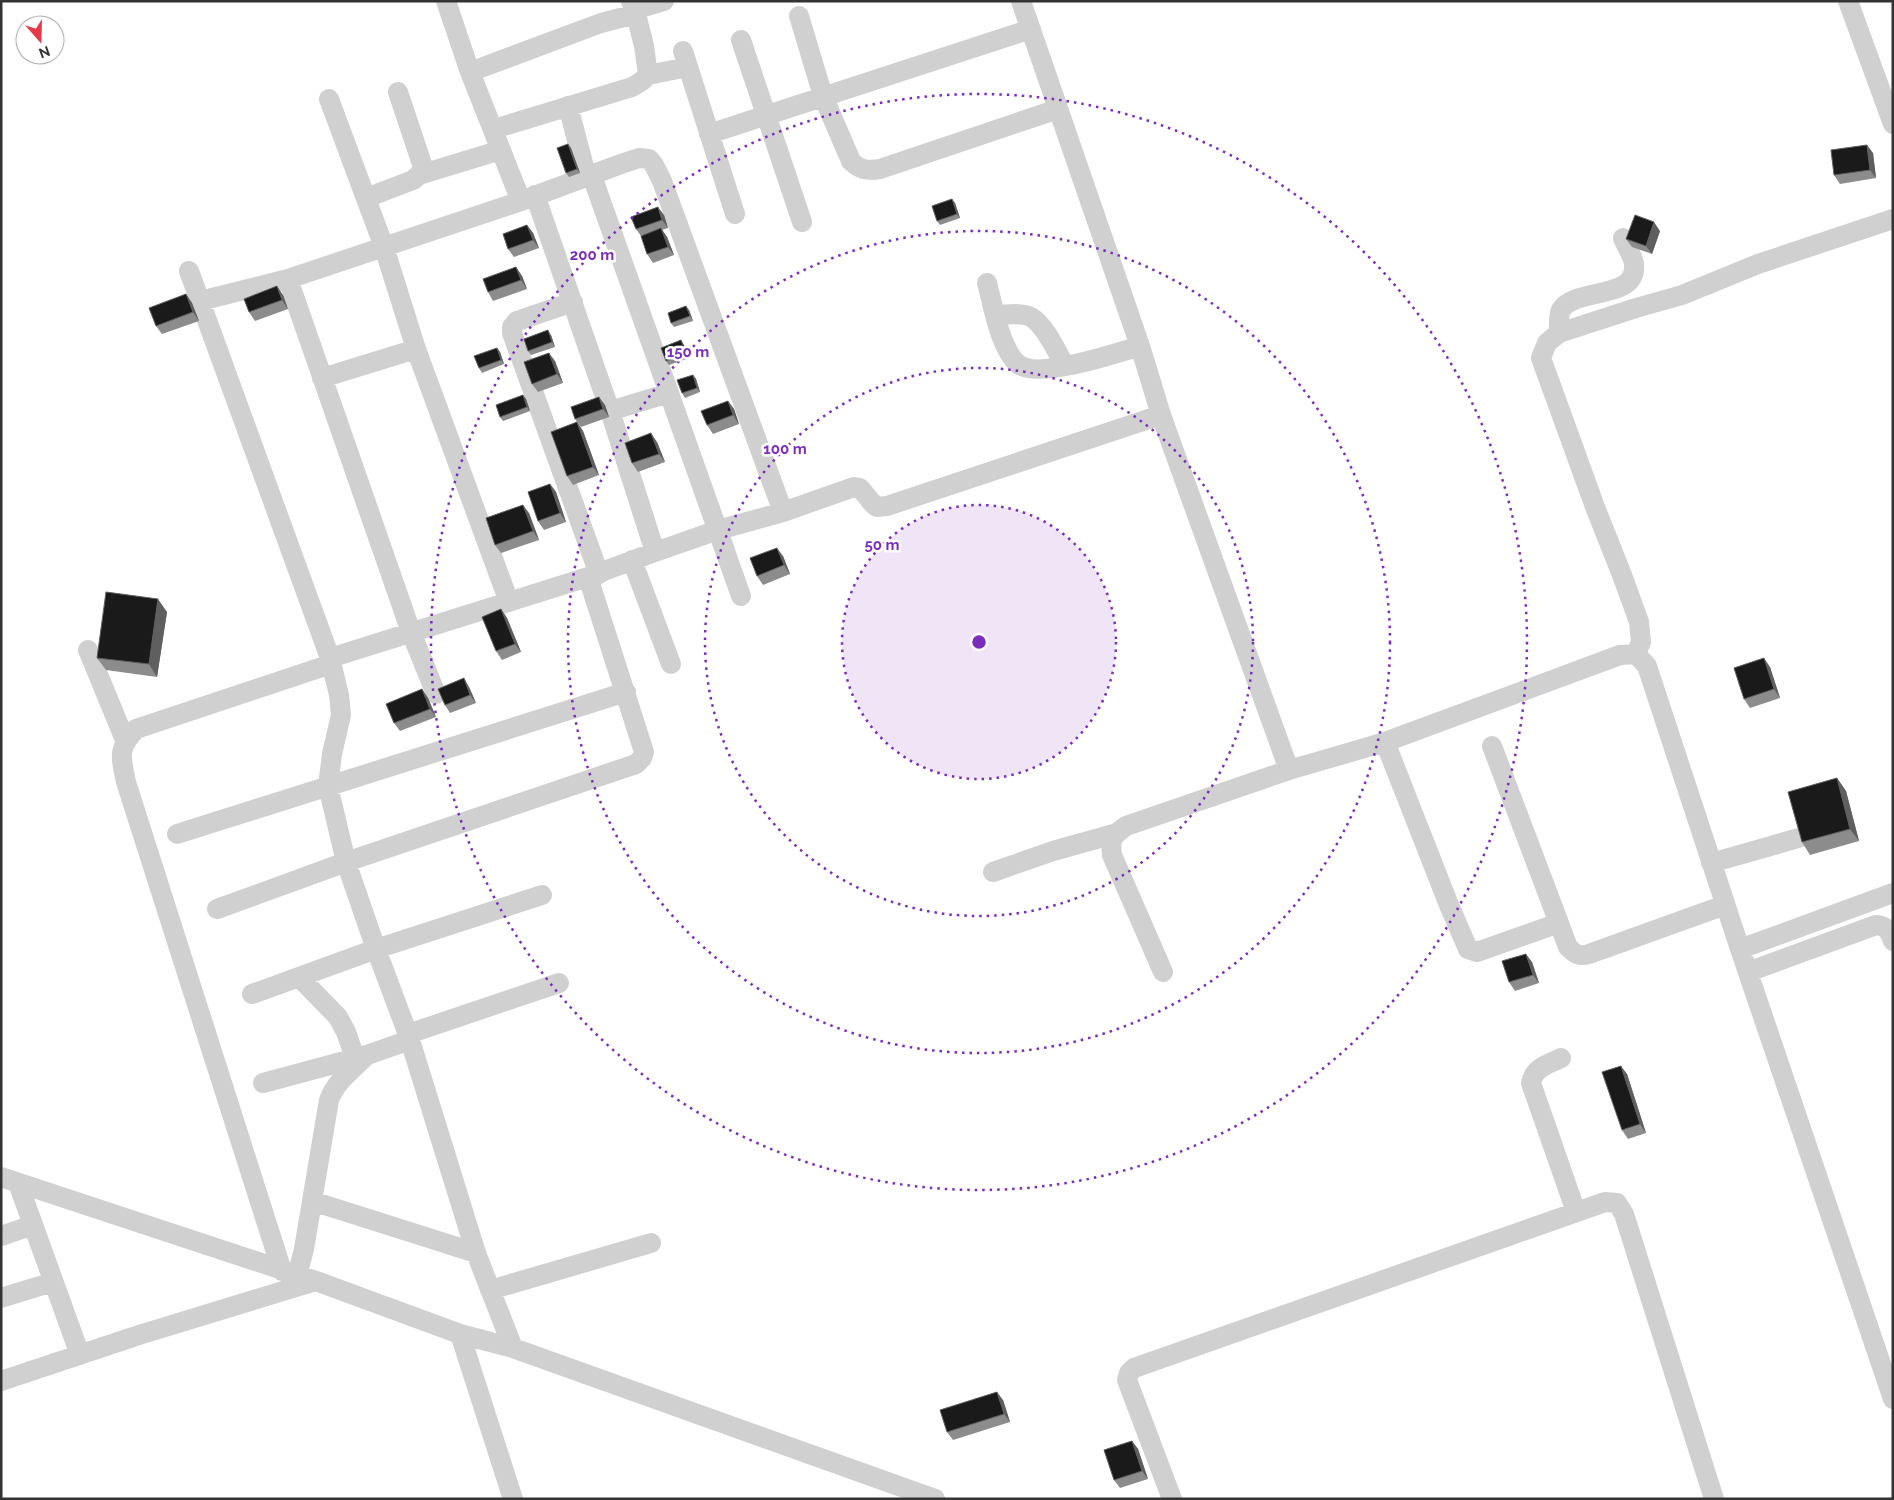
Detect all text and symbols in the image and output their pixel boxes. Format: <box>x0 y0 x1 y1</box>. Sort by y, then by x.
north arrow <box>15 15 65 65</box>
text: N <box>37 43 52 62</box>
text: 200 m <box>570 246 614 264</box>
text: 150 m <box>667 343 709 361</box>
text: 100 m <box>763 440 807 458</box>
text: 50 m <box>864 536 900 554</box>
centre of rings <box>970 633 988 651</box>

